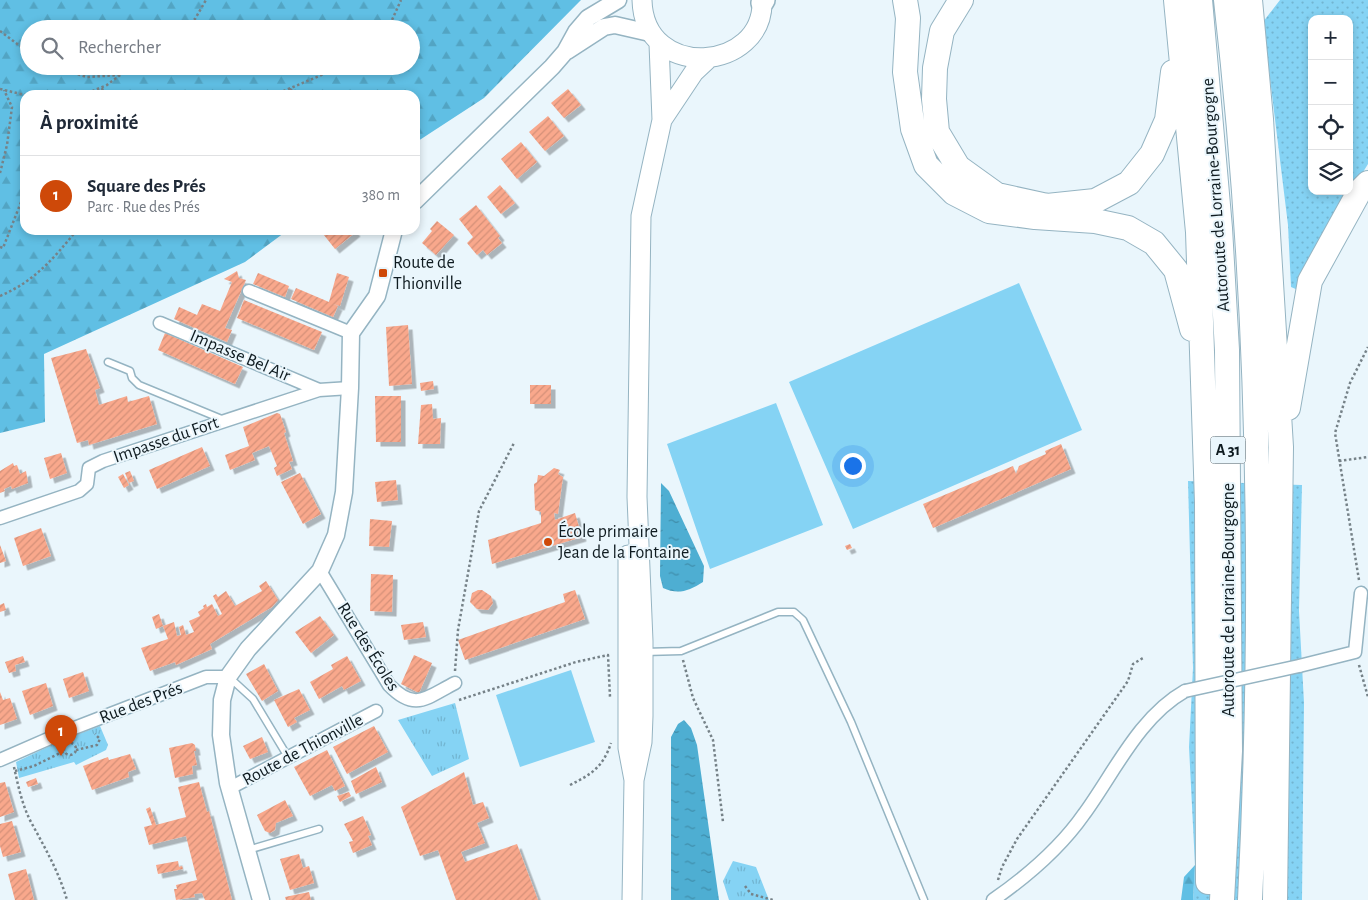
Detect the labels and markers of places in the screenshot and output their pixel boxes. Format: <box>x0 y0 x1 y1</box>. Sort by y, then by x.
place label: Route de Thionville <box>393 254 462 293</box>
marker: Route de Thionville <box>377 267 389 279</box>
place label: École primaire Jean de la Fontaine <box>558 520 689 562</box>
marker: École primaire Jean de la Fontaine <box>542 536 554 548</box>
pin: 1 <box>45 715 77 756</box>

